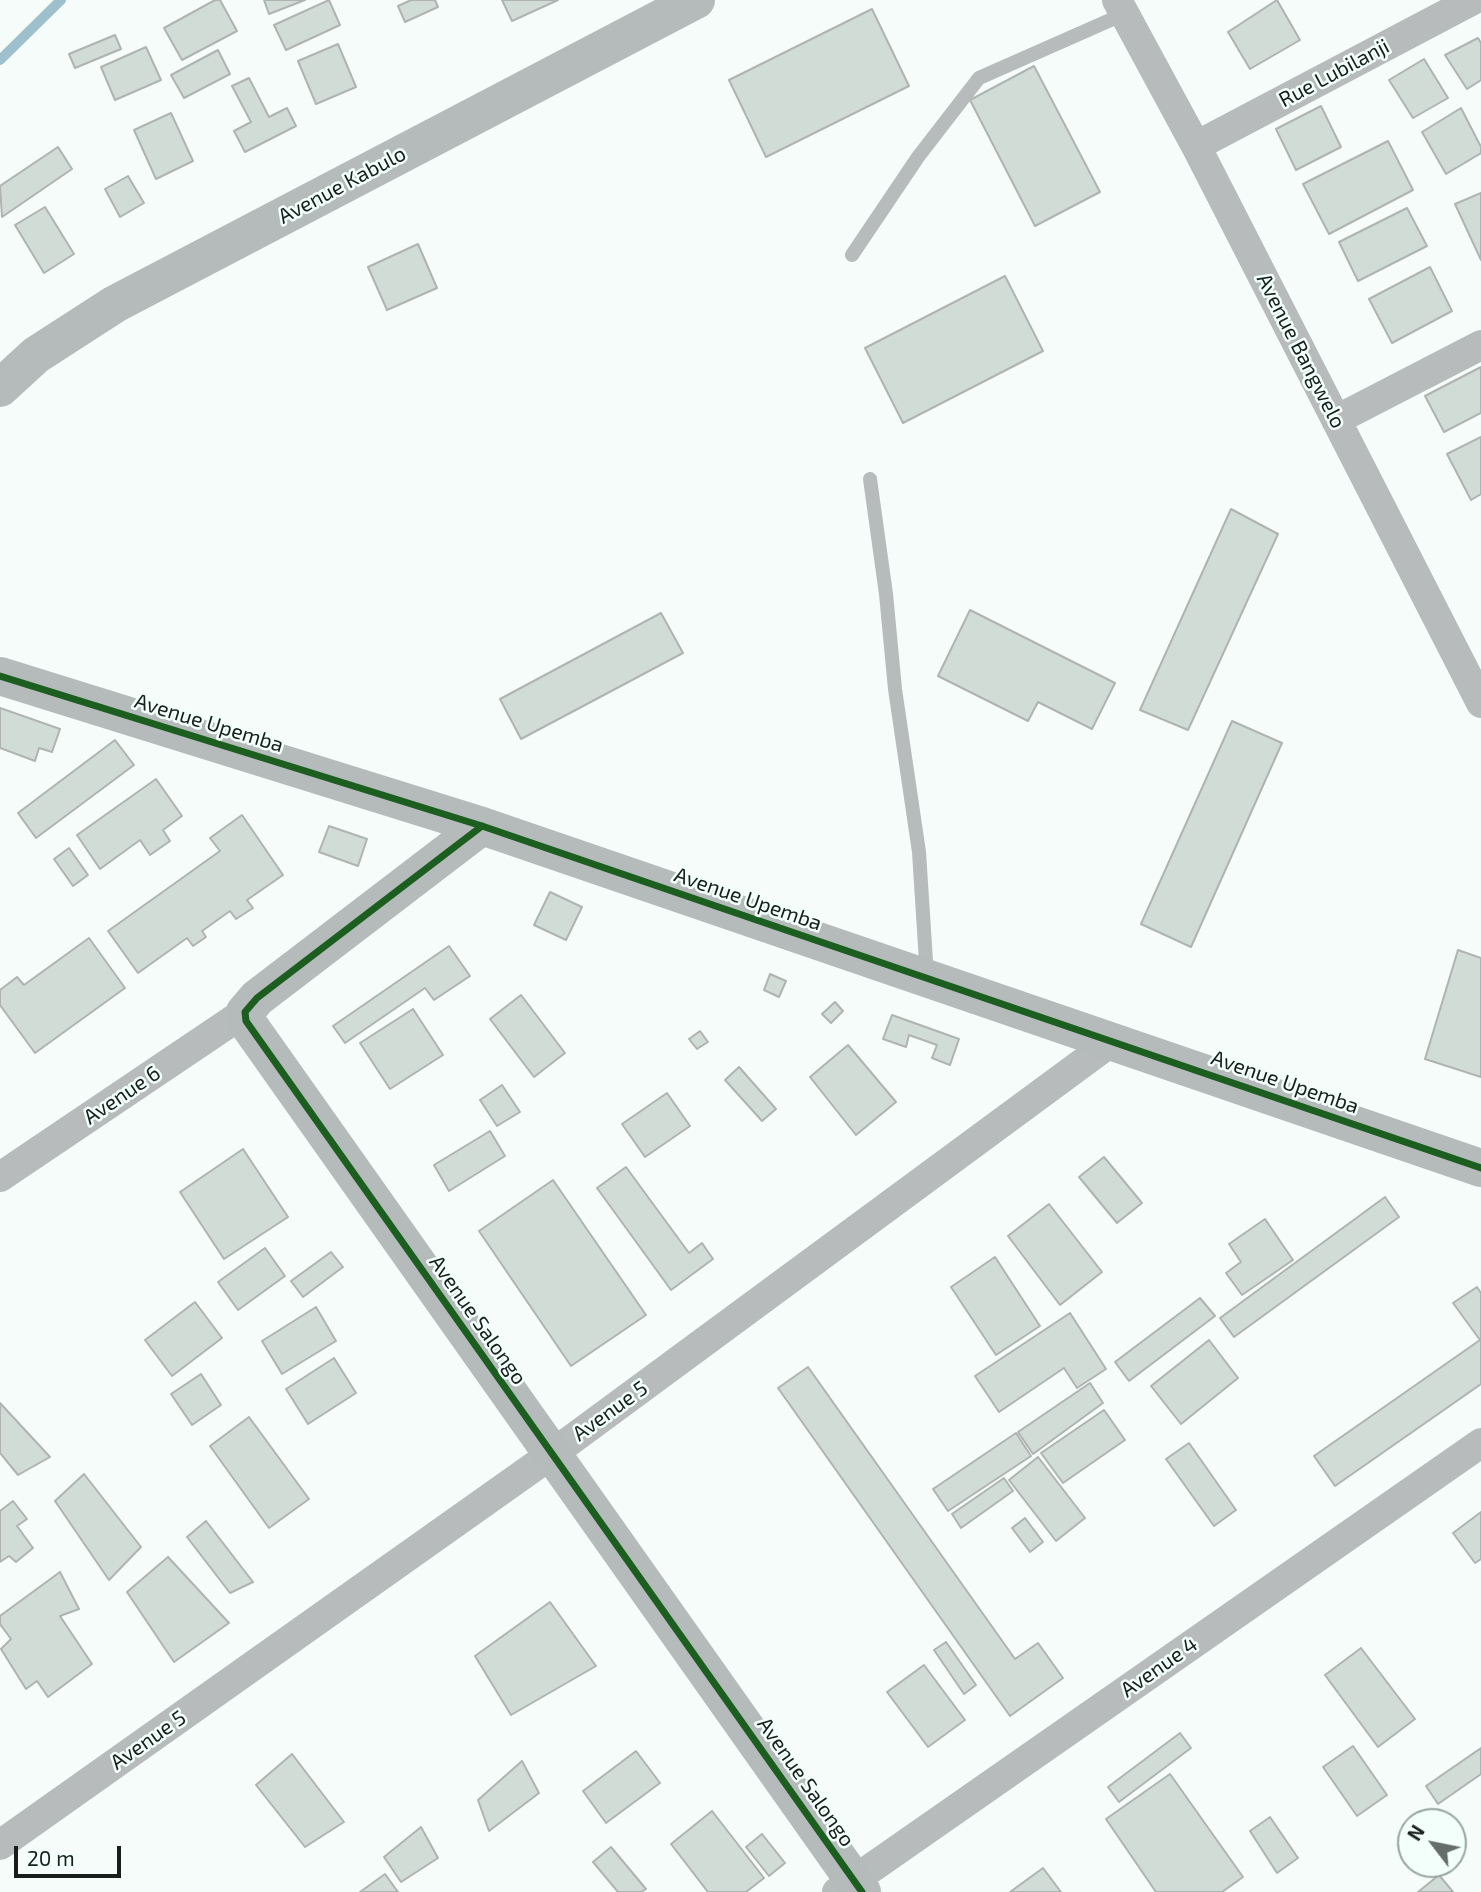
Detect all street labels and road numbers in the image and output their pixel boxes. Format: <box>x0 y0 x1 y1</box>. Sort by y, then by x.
street label: Rue Lubilanji <box>1275 33 1393 113</box>
street label: Avenue Kabulo <box>274 141 410 229</box>
street label: Avenue Bangwelo <box>1251 269 1351 433</box>
street label: Avenue Upemba <box>131 688 287 758</box>
street label: Avenue Upemba <box>671 862 825 936</box>
street label: Avenue Upemba <box>1208 1045 1362 1119</box>
street label: Avenue 6 <box>79 1060 165 1130</box>
street label: Avenue Salongo <box>424 1250 532 1390</box>
street label: Avenue 5 <box>568 1375 652 1447</box>
street label: Avenue 4 <box>1116 1631 1202 1703</box>
street label: Avenue 5 <box>105 1705 191 1775</box>
street label: Avenue Salongo <box>752 1712 860 1852</box>

